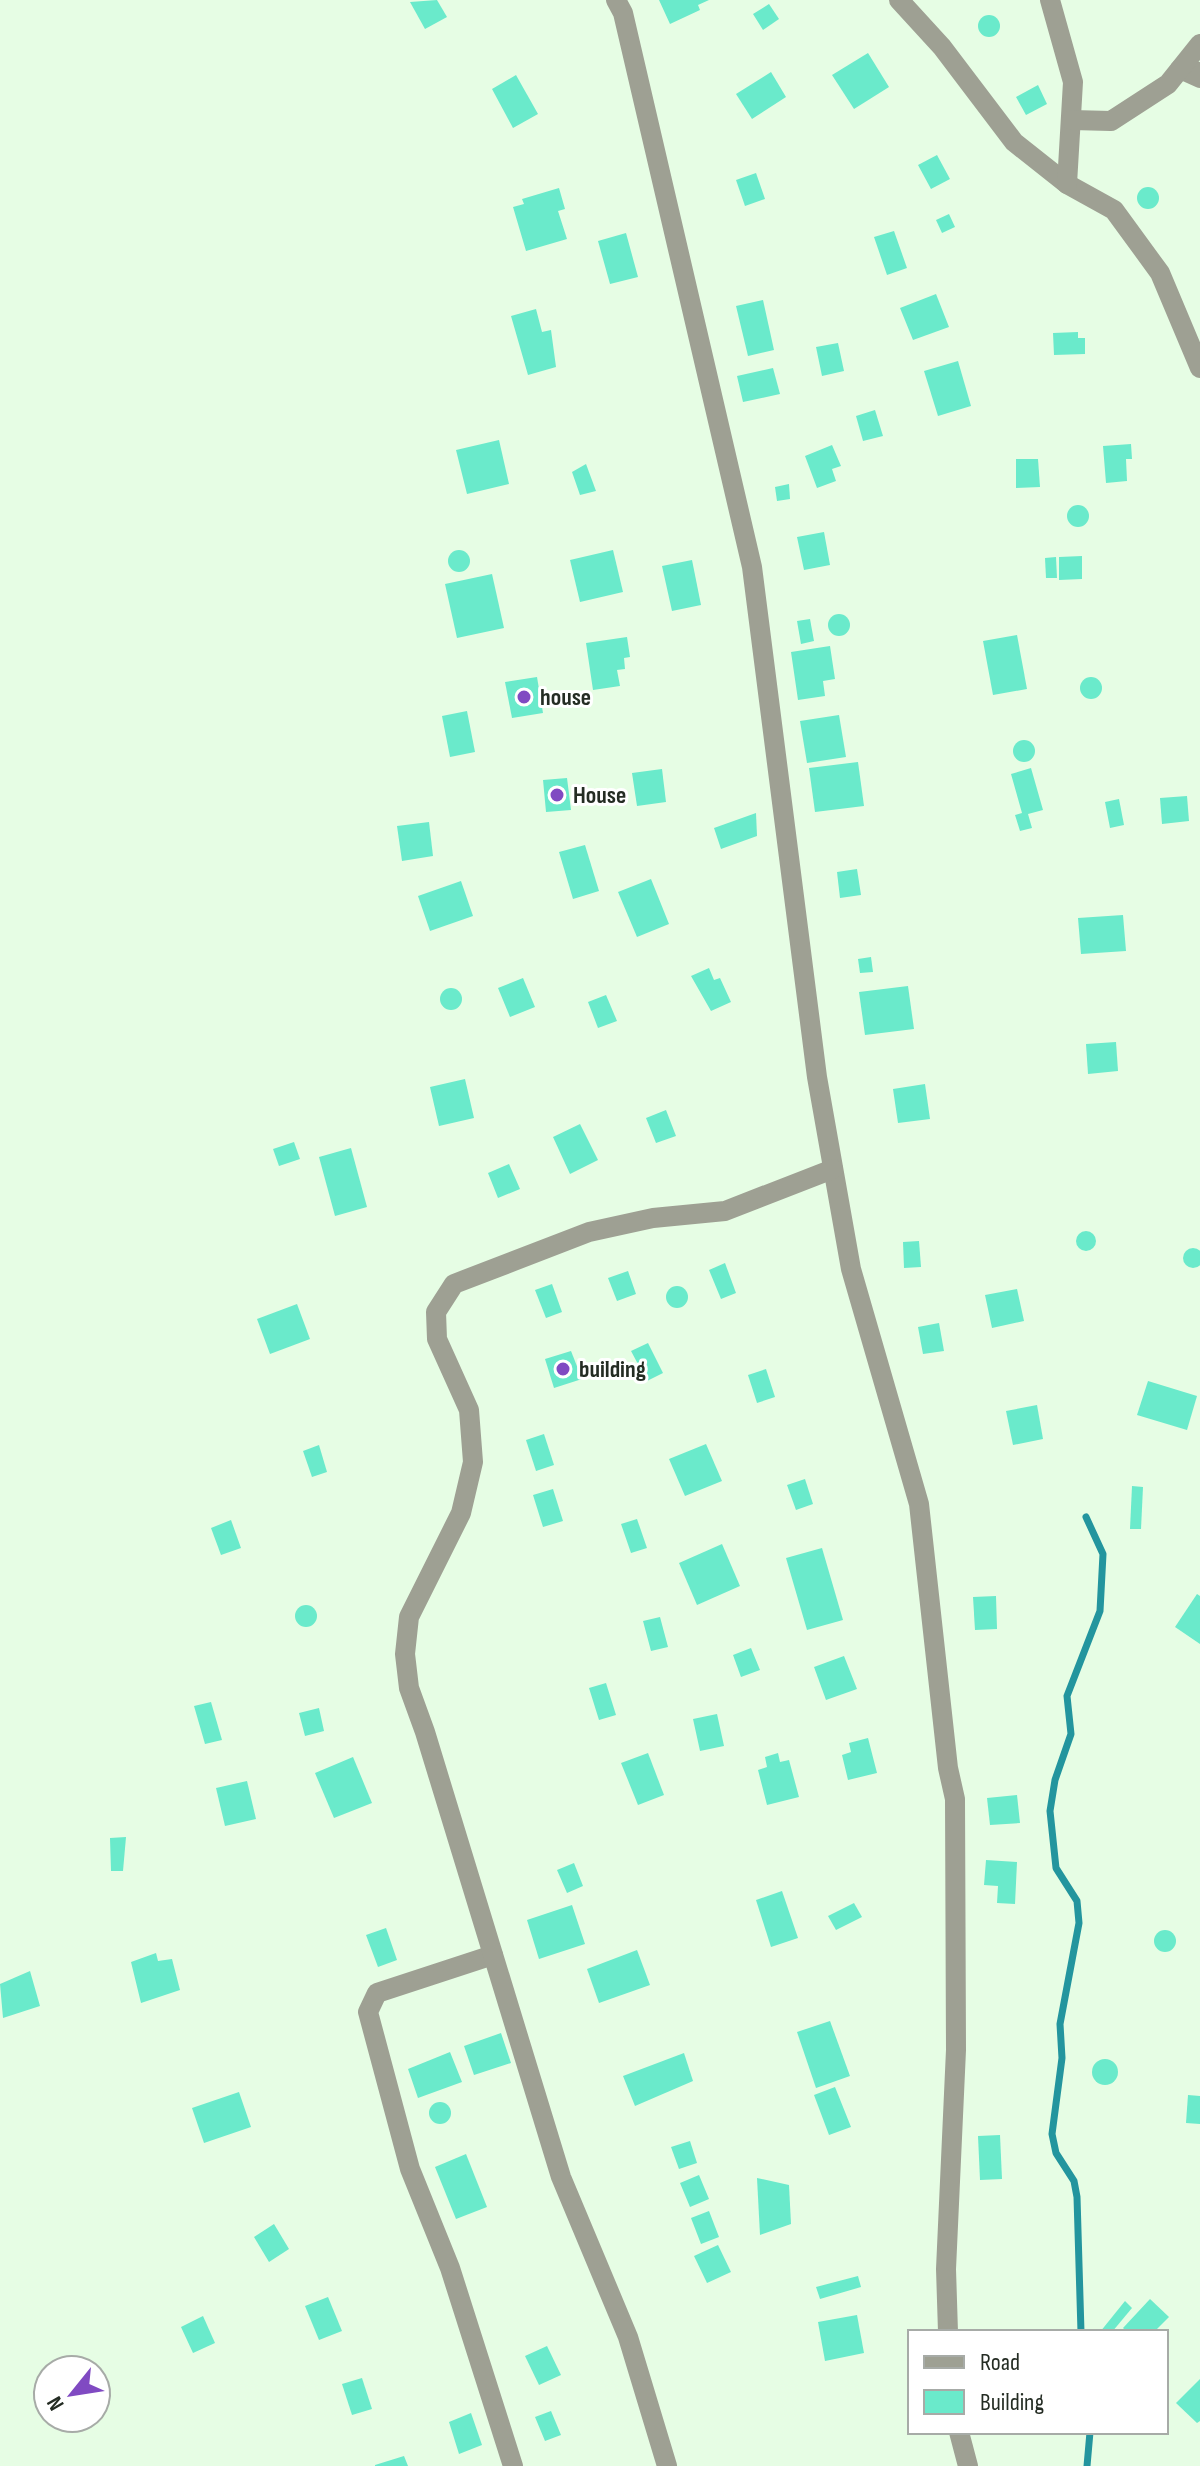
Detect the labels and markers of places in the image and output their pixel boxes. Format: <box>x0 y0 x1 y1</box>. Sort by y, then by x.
place label: house <box>540 683 591 712</box>
marker: house <box>515 688 533 706</box>
place label: House <box>573 781 626 810</box>
marker: House <box>548 786 566 804</box>
place label: building <box>579 1355 646 1384</box>
marker: building <box>554 1360 572 1378</box>

